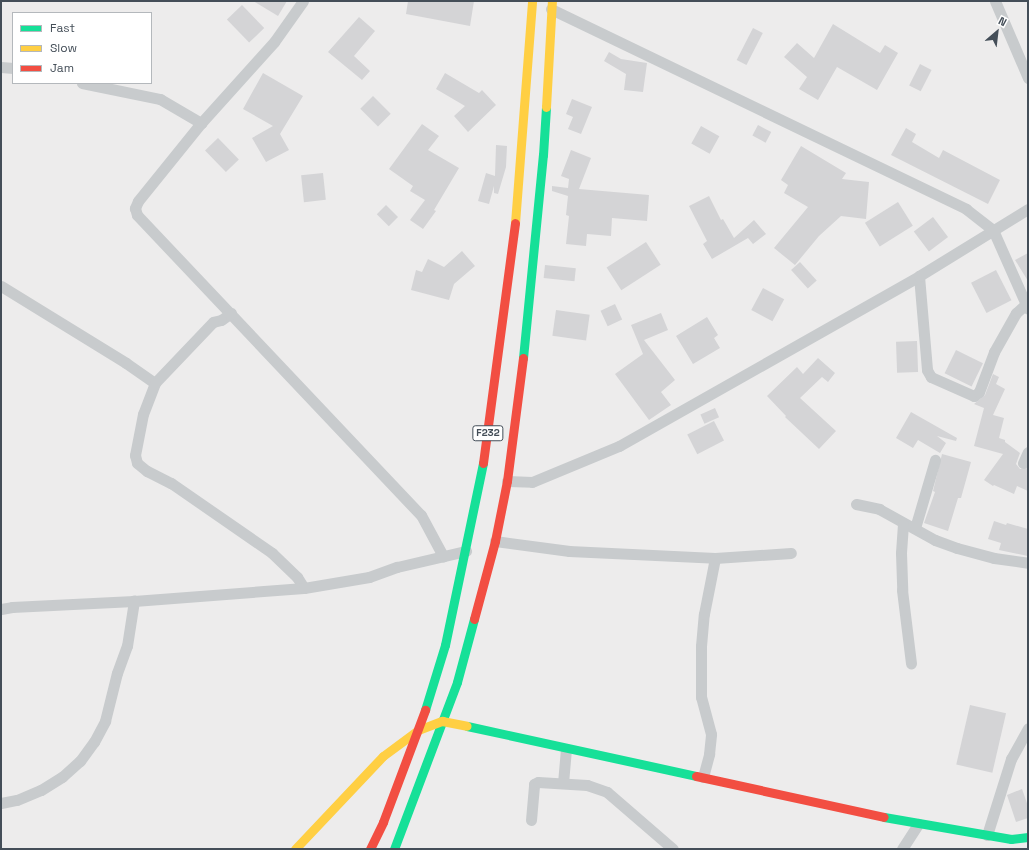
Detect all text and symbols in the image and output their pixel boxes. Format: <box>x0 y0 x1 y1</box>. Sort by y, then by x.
legend <box>12 12 152 84</box>
north arrow <box>977 12 1017 52</box>
text: N <box>996 13 1009 29</box>
text: Fast <box>50 20 75 36</box>
text: Slow <box>50 40 77 56</box>
text: Jam <box>50 60 74 76</box>
road number: F232 <box>472 425 504 441</box>

